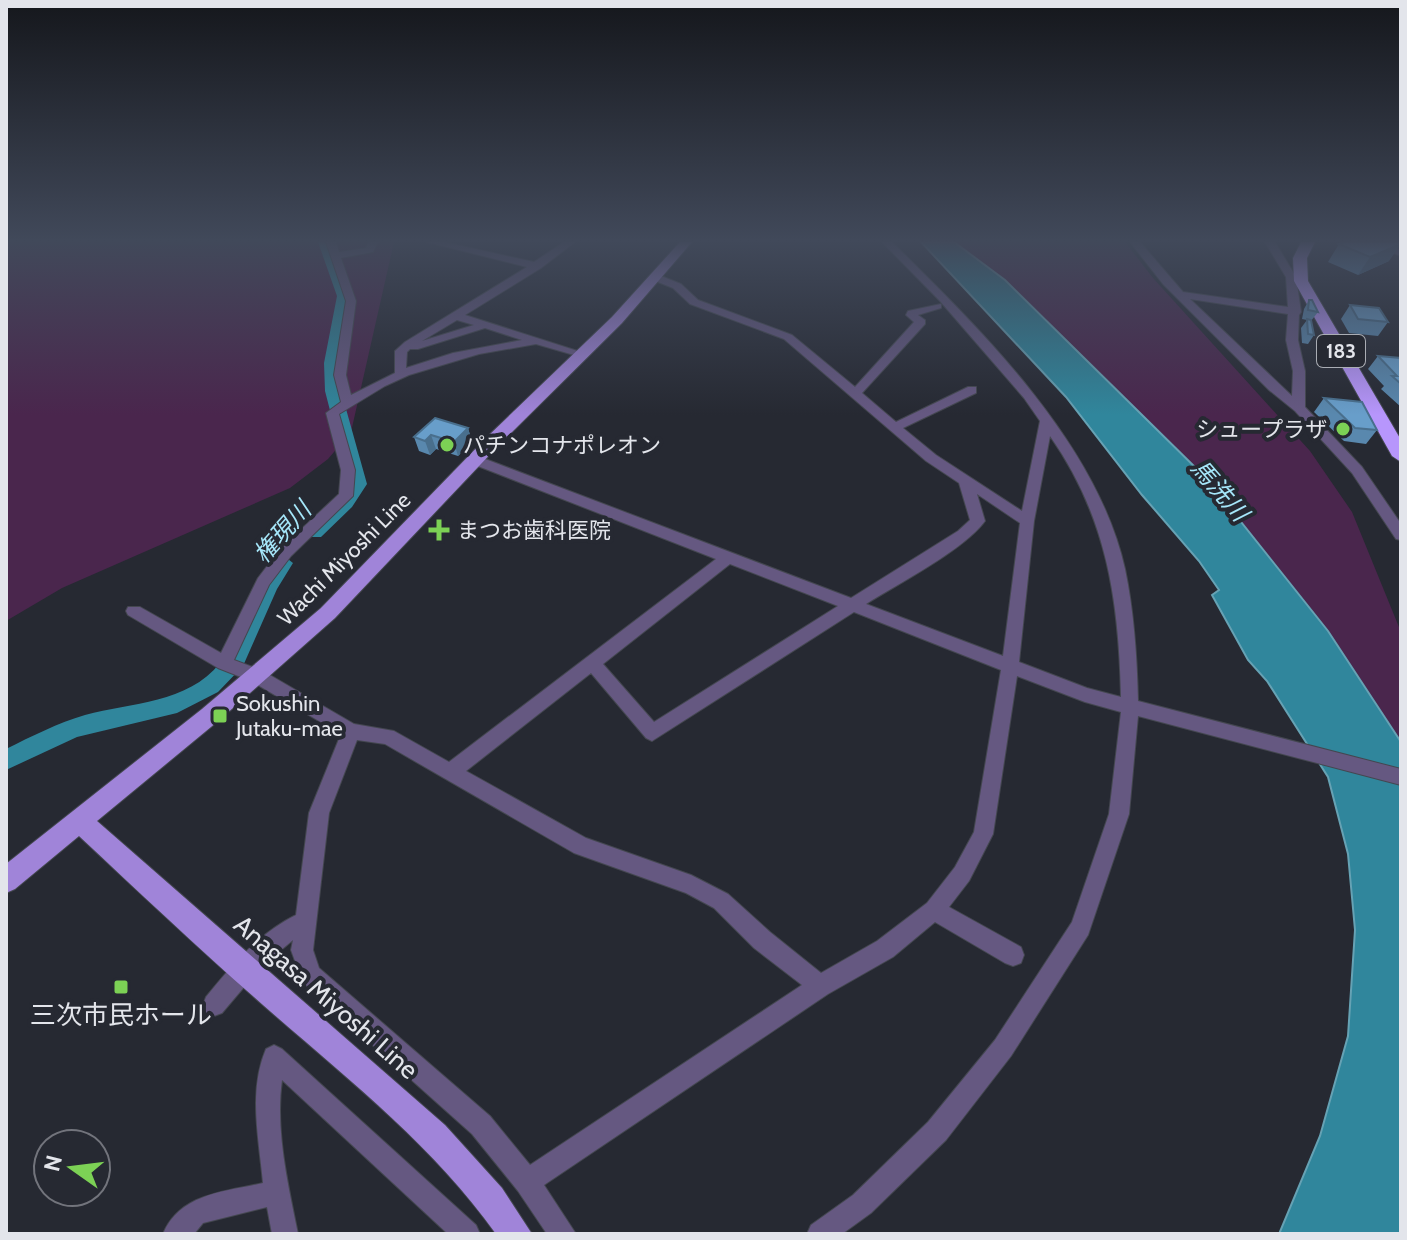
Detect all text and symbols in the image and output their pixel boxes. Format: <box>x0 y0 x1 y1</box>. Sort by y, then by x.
road number: 183 <box>1317 335 1365 367</box>
place label: シュープラザ <box>1196 416 1327 443</box>
marker: シュープラザ <box>1334 420 1352 438</box>
place label: パチンコナポレオン <box>463 432 661 459</box>
marker: パチンコナポレオン <box>438 436 456 454</box>
water label: 馬洗川 <box>1185 453 1257 529</box>
street label: Wachi Miyoshi Line <box>272 487 416 631</box>
water label: 権現川 <box>247 493 319 568</box>
place label: まつお歯科医院 <box>457 517 611 544</box>
marker: まつお歯科医院 <box>428 519 450 541</box>
place label: Sokushin Jutaku-mae <box>235 690 343 742</box>
marker: Sokushin Jutaku-mae <box>211 707 229 725</box>
street label: Anagasa Miyoshi Line <box>227 908 425 1086</box>
marker: 三次市民ホール <box>112 978 130 996</box>
place label: 三次市民ホール <box>30 999 212 1031</box>
north arrow <box>32 1128 112 1208</box>
text: N <box>38 1152 68 1174</box>

